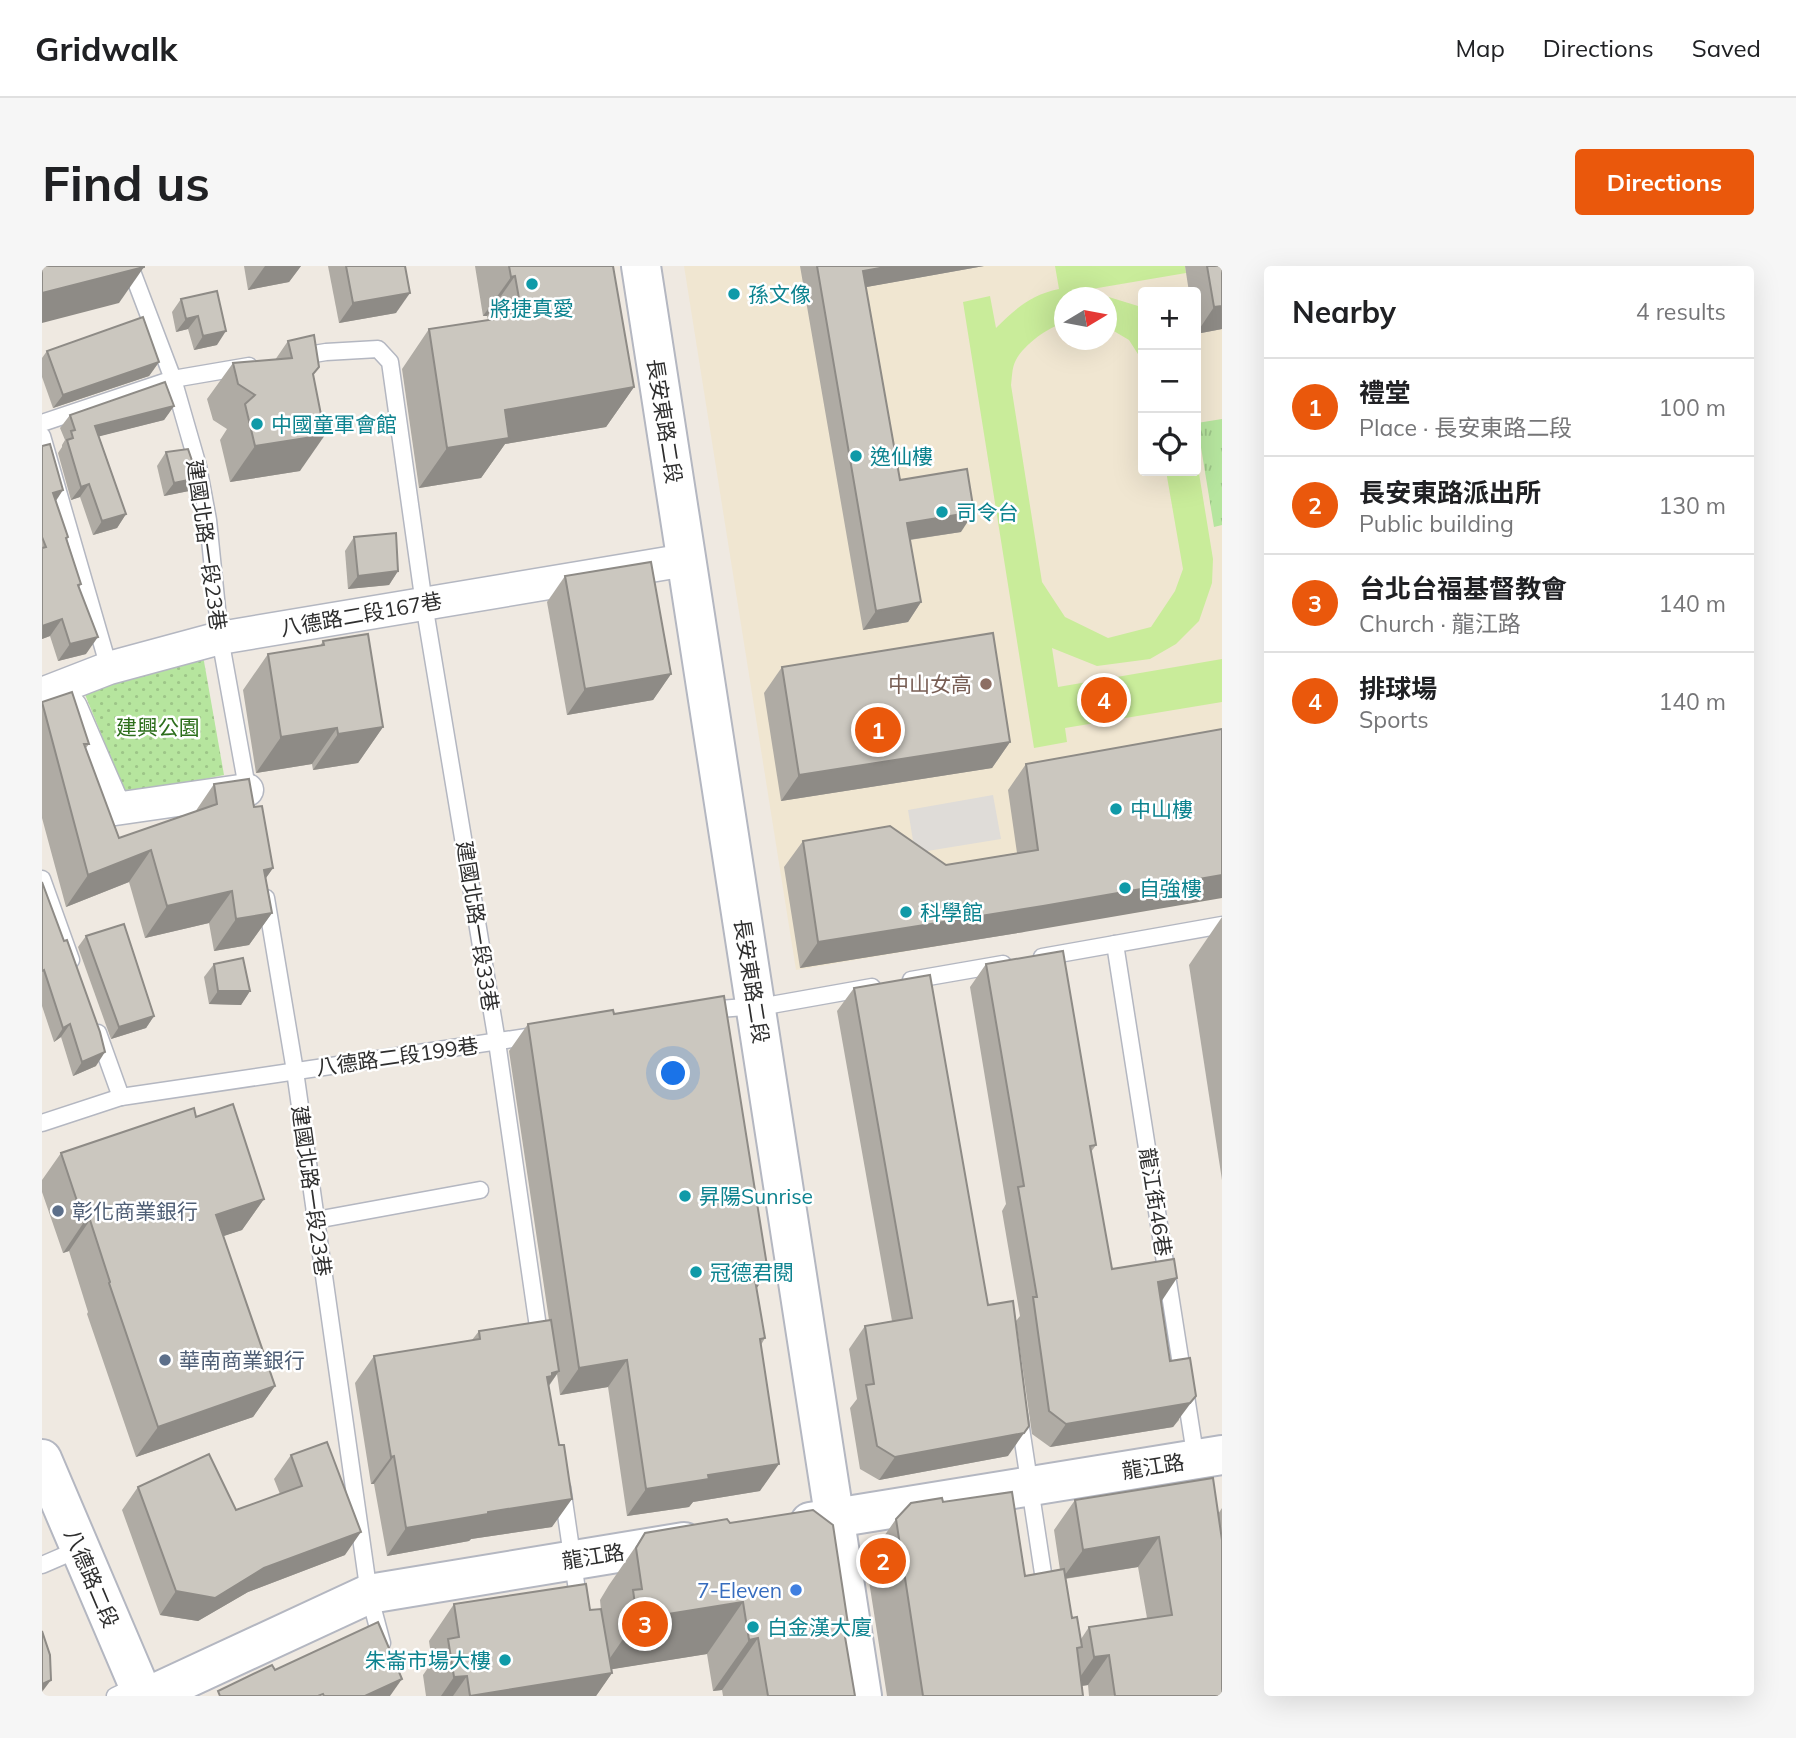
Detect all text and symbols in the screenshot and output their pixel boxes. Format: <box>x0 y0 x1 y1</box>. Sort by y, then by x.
text: Gridwalk <box>35 28 178 69</box>
text: Map <box>1455 33 1505 63</box>
text: Directions <box>1543 33 1654 63</box>
text: Saved <box>1692 33 1761 63</box>
button: Directions <box>1575 149 1754 215</box>
text: Find us <box>42 152 210 213</box>
marker: 將捷真愛 <box>524 276 540 292</box>
place label: 孫文像 <box>748 281 811 307</box>
marker: 孫文像 <box>726 286 742 302</box>
north arrow <box>1054 287 1117 350</box>
map controls <box>1138 287 1201 476</box>
button: + <box>1138 287 1201 350</box>
text: Nearby <box>1292 293 1396 331</box>
place label: 將捷真愛 <box>490 295 574 321</box>
text: 4 results <box>1636 297 1726 326</box>
button: − <box>1138 350 1201 413</box>
street label: 長安東路二段 <box>642 357 688 485</box>
text: 禮堂 <box>1359 376 1411 409</box>
text: 1 <box>1308 393 1322 422</box>
text: 100 m <box>1658 393 1726 422</box>
place label: 中國童軍會館 <box>271 411 397 437</box>
button: locate <box>1138 413 1201 476</box>
text: Place · 長安東路二段 <box>1359 413 1572 442</box>
marker: 中國童軍會館 <box>249 416 265 432</box>
place label: 逸仙樓 <box>870 443 933 469</box>
marker: 逸仙樓 <box>848 448 864 464</box>
street label: 建國北路一段23巷 <box>182 458 232 632</box>
text: 長安東路派出所 <box>1359 476 1541 509</box>
text: 2 <box>1308 491 1322 520</box>
text: 130 m <box>1658 491 1726 520</box>
place label: 司令台 <box>956 499 1019 525</box>
marker: 司令台 <box>934 504 950 520</box>
text: Public building <box>1359 509 1514 538</box>
text: 台北台福基督教會 <box>1359 572 1567 605</box>
street label: 八德路二段167巷 <box>278 587 444 641</box>
text: 3 <box>1308 589 1322 618</box>
text: 140 m <box>1658 589 1726 618</box>
text: Church · 龍江路 <box>1359 609 1521 638</box>
place label: 中山女高 <box>888 671 972 697</box>
text: 排球場 <box>1359 672 1437 705</box>
pin: 4 <box>1081 674 1127 726</box>
marker: 中山女高 <box>978 676 994 692</box>
text: 4 <box>1308 687 1322 716</box>
text: 140 m <box>1658 687 1726 716</box>
pin: 1 <box>855 704 901 756</box>
text: Sports <box>1359 705 1429 734</box>
park label: 建興公園 <box>116 714 200 740</box>
place label: 中山樓 <box>1130 796 1193 822</box>
marker: 中山樓 <box>1108 801 1124 817</box>
street label: 建國北路一段33巷 <box>452 839 504 1013</box>
place label: 自強樓 <box>1139 875 1202 901</box>
marker: 自強樓 <box>1117 880 1133 896</box>
place label: 科學館 <box>920 899 983 925</box>
marker: 科學館 <box>898 904 914 920</box>
street label: 長安東路二段 <box>729 917 775 1045</box>
street label: 八德路二段199巷 <box>314 1032 480 1080</box>
your location <box>656 1056 690 1090</box>
street label: 建國北路一段23巷 <box>287 1104 337 1278</box>
street label: 龍江街46巷 <box>1135 1146 1177 1258</box>
place label: 昇陽Sunrise <box>699 1183 813 1209</box>
marker: 昇陽Sunrise <box>677 1188 693 1204</box>
place label: 彰化商業銀行 <box>72 1198 198 1224</box>
marker: 彰化商業銀行 <box>50 1203 66 1219</box>
place label: 冠德君閱 <box>710 1259 794 1285</box>
marker: 冠德君閱 <box>688 1264 704 1280</box>
place label: 華南商業銀行 <box>179 1347 305 1373</box>
marker: 華南商業銀行 <box>157 1352 173 1368</box>
street label: 龍江路 <box>1120 1448 1186 1484</box>
street label: 八德路二段 <box>60 1525 124 1631</box>
pin: 2 <box>860 1535 906 1587</box>
street label: 龍江路 <box>560 1538 626 1574</box>
place label: 7-Eleven <box>697 1577 782 1603</box>
marker: 7-Eleven <box>788 1582 804 1598</box>
pin: 3 <box>622 1598 668 1650</box>
place label: 白金漢大廈 <box>767 1614 872 1640</box>
marker: 白金漢大廈 <box>745 1619 761 1635</box>
place label: 朱崙市場大樓 <box>365 1647 491 1673</box>
marker: 朱崙市場大樓 <box>497 1652 513 1668</box>

